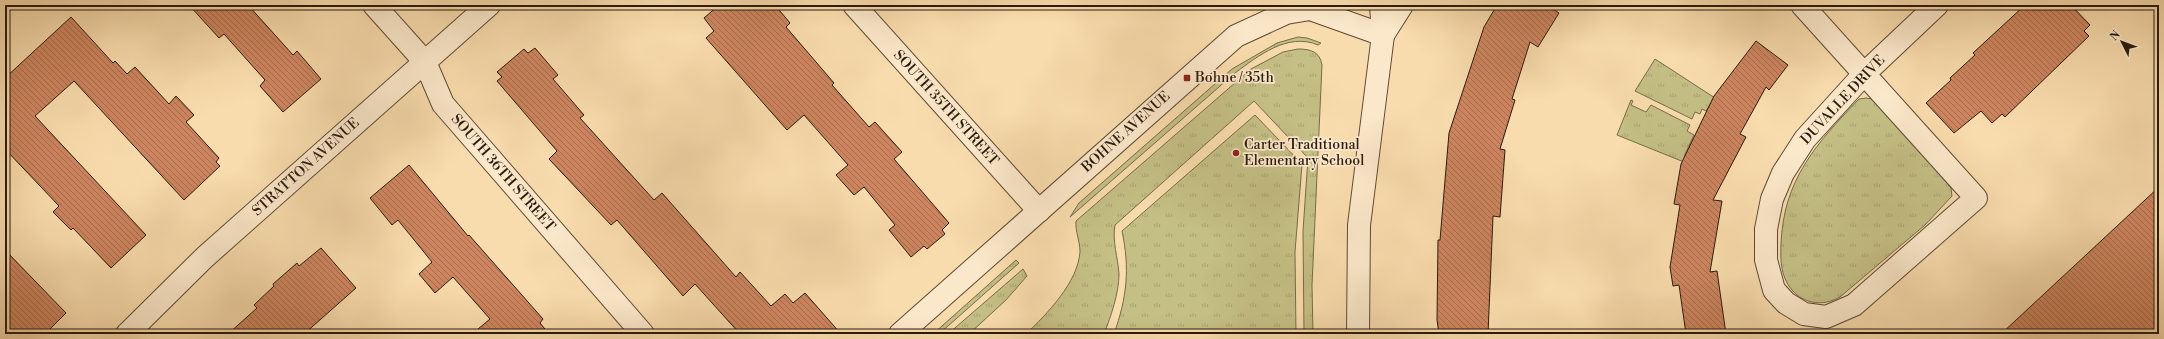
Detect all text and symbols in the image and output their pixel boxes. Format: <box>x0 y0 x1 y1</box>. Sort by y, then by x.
north arrow <box>2102 22 2142 62</box>
text: N <box>2107 28 2124 44</box>
street label: SOUTH 35TH STREET <box>889 47 1003 170</box>
street label: DUVALLE DRIVE <box>1797 52 1889 148</box>
place label: Bohne / 35th <box>1194 69 1274 87</box>
marker: Bohne / 35th <box>1182 73 1192 83</box>
street label: BOHNE AVENUE <box>1077 88 1174 177</box>
street label: SOUTH 36TH STREET <box>447 111 559 236</box>
street label: STRATTON AVENUE <box>249 114 363 220</box>
place label: Carter Traditional Elementary School <box>1244 136 1364 170</box>
marker: Carter Traditional Elementary School <box>1231 148 1241 158</box>

